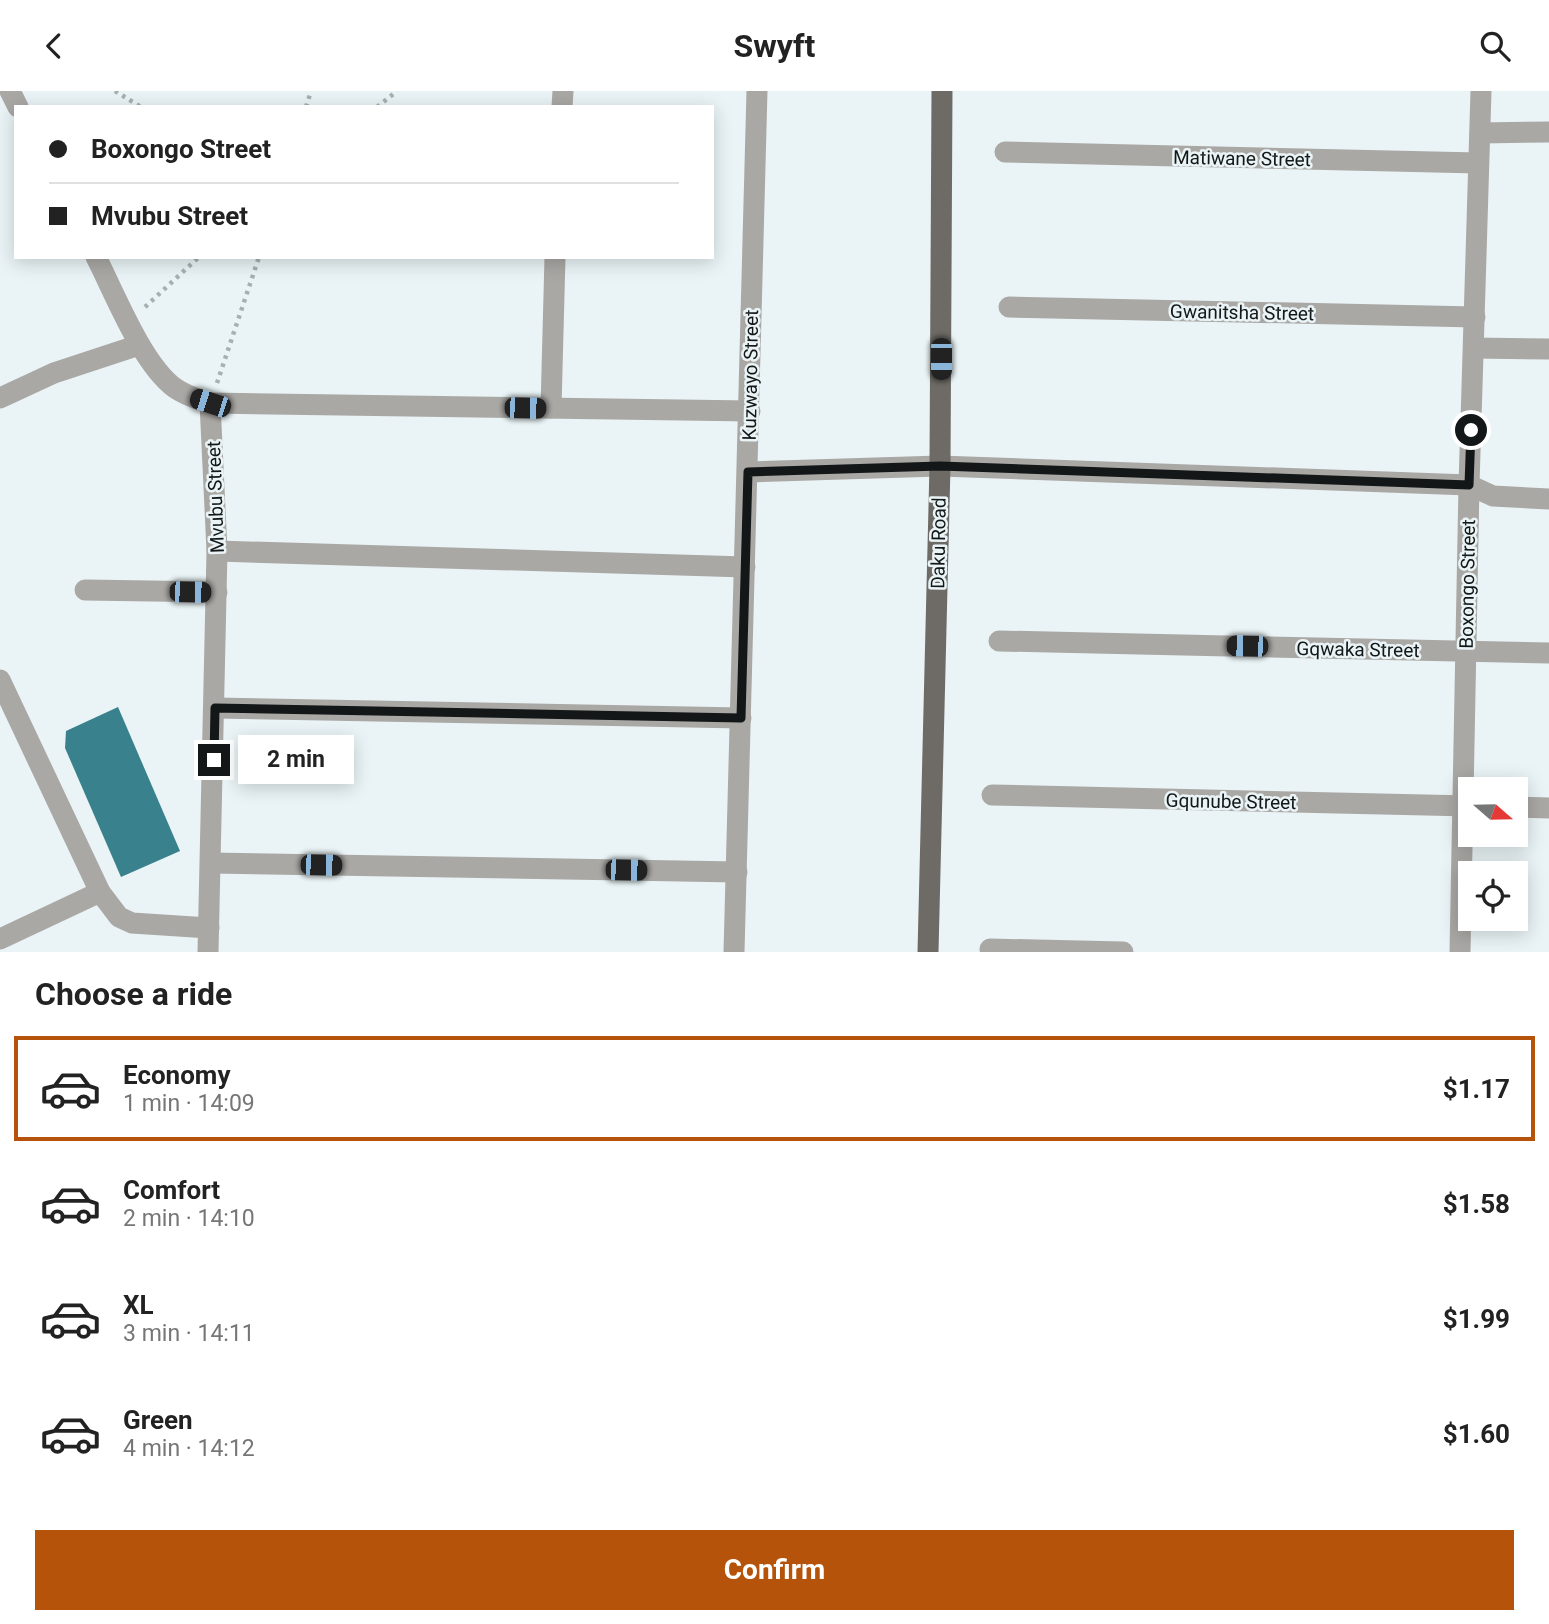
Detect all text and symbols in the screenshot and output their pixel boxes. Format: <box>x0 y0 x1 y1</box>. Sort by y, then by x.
icon: back <box>35 27 73 65</box>
text: Swyft <box>734 27 815 65</box>
icon: search <box>1476 27 1514 65</box>
text: Boxongo Street <box>91 134 271 164</box>
street label: Matiwane Street <box>1173 146 1311 171</box>
text: Mvubu Street <box>91 201 248 231</box>
street label: Gwanitsha Street <box>1170 300 1314 325</box>
street label: Kuzwayo Street <box>738 310 763 441</box>
car <box>931 338 952 380</box>
car <box>187 387 234 419</box>
car <box>504 397 547 419</box>
route start <box>1455 414 1487 446</box>
street label: Mvubu Street <box>202 440 229 553</box>
street label: Daku Road <box>926 497 951 589</box>
street label: Boxongo Street <box>1455 519 1480 649</box>
car <box>169 581 212 603</box>
car <box>1226 635 1269 657</box>
street label: Gqwaka Street <box>1296 637 1420 662</box>
callout: 2 min <box>238 735 354 785</box>
route end <box>198 744 230 776</box>
text: 2 min <box>267 746 325 773</box>
north arrow <box>1458 777 1528 847</box>
map controls <box>1458 777 1528 931</box>
street label: Gqunube Street <box>1165 789 1297 814</box>
car <box>300 854 343 876</box>
car <box>605 859 648 881</box>
button: locate <box>1458 861 1528 931</box>
text: Choose a ride <box>35 975 232 1013</box>
icon: car <box>39 1057 102 1120</box>
text: Economy <box>123 1060 230 1090</box>
text: $1.17 <box>1443 1074 1510 1104</box>
text: 1 min · 14:09 <box>123 1090 255 1117</box>
icon: car <box>39 1172 102 1235</box>
text: Comfort <box>123 1175 220 1205</box>
text: $1.58 <box>1443 1189 1510 1219</box>
text: 2 min · 14:10 <box>123 1205 255 1232</box>
icon: car <box>39 1287 102 1350</box>
text: XL <box>123 1290 154 1320</box>
text: $1.99 <box>1443 1304 1510 1334</box>
text: 3 min · 14:11 <box>123 1320 255 1347</box>
icon: car <box>39 1402 102 1465</box>
text: Green <box>123 1405 193 1435</box>
text: $1.60 <box>1443 1419 1510 1449</box>
text: 4 min · 14:12 <box>123 1435 255 1462</box>
button: Confirm <box>35 1530 1514 1610</box>

